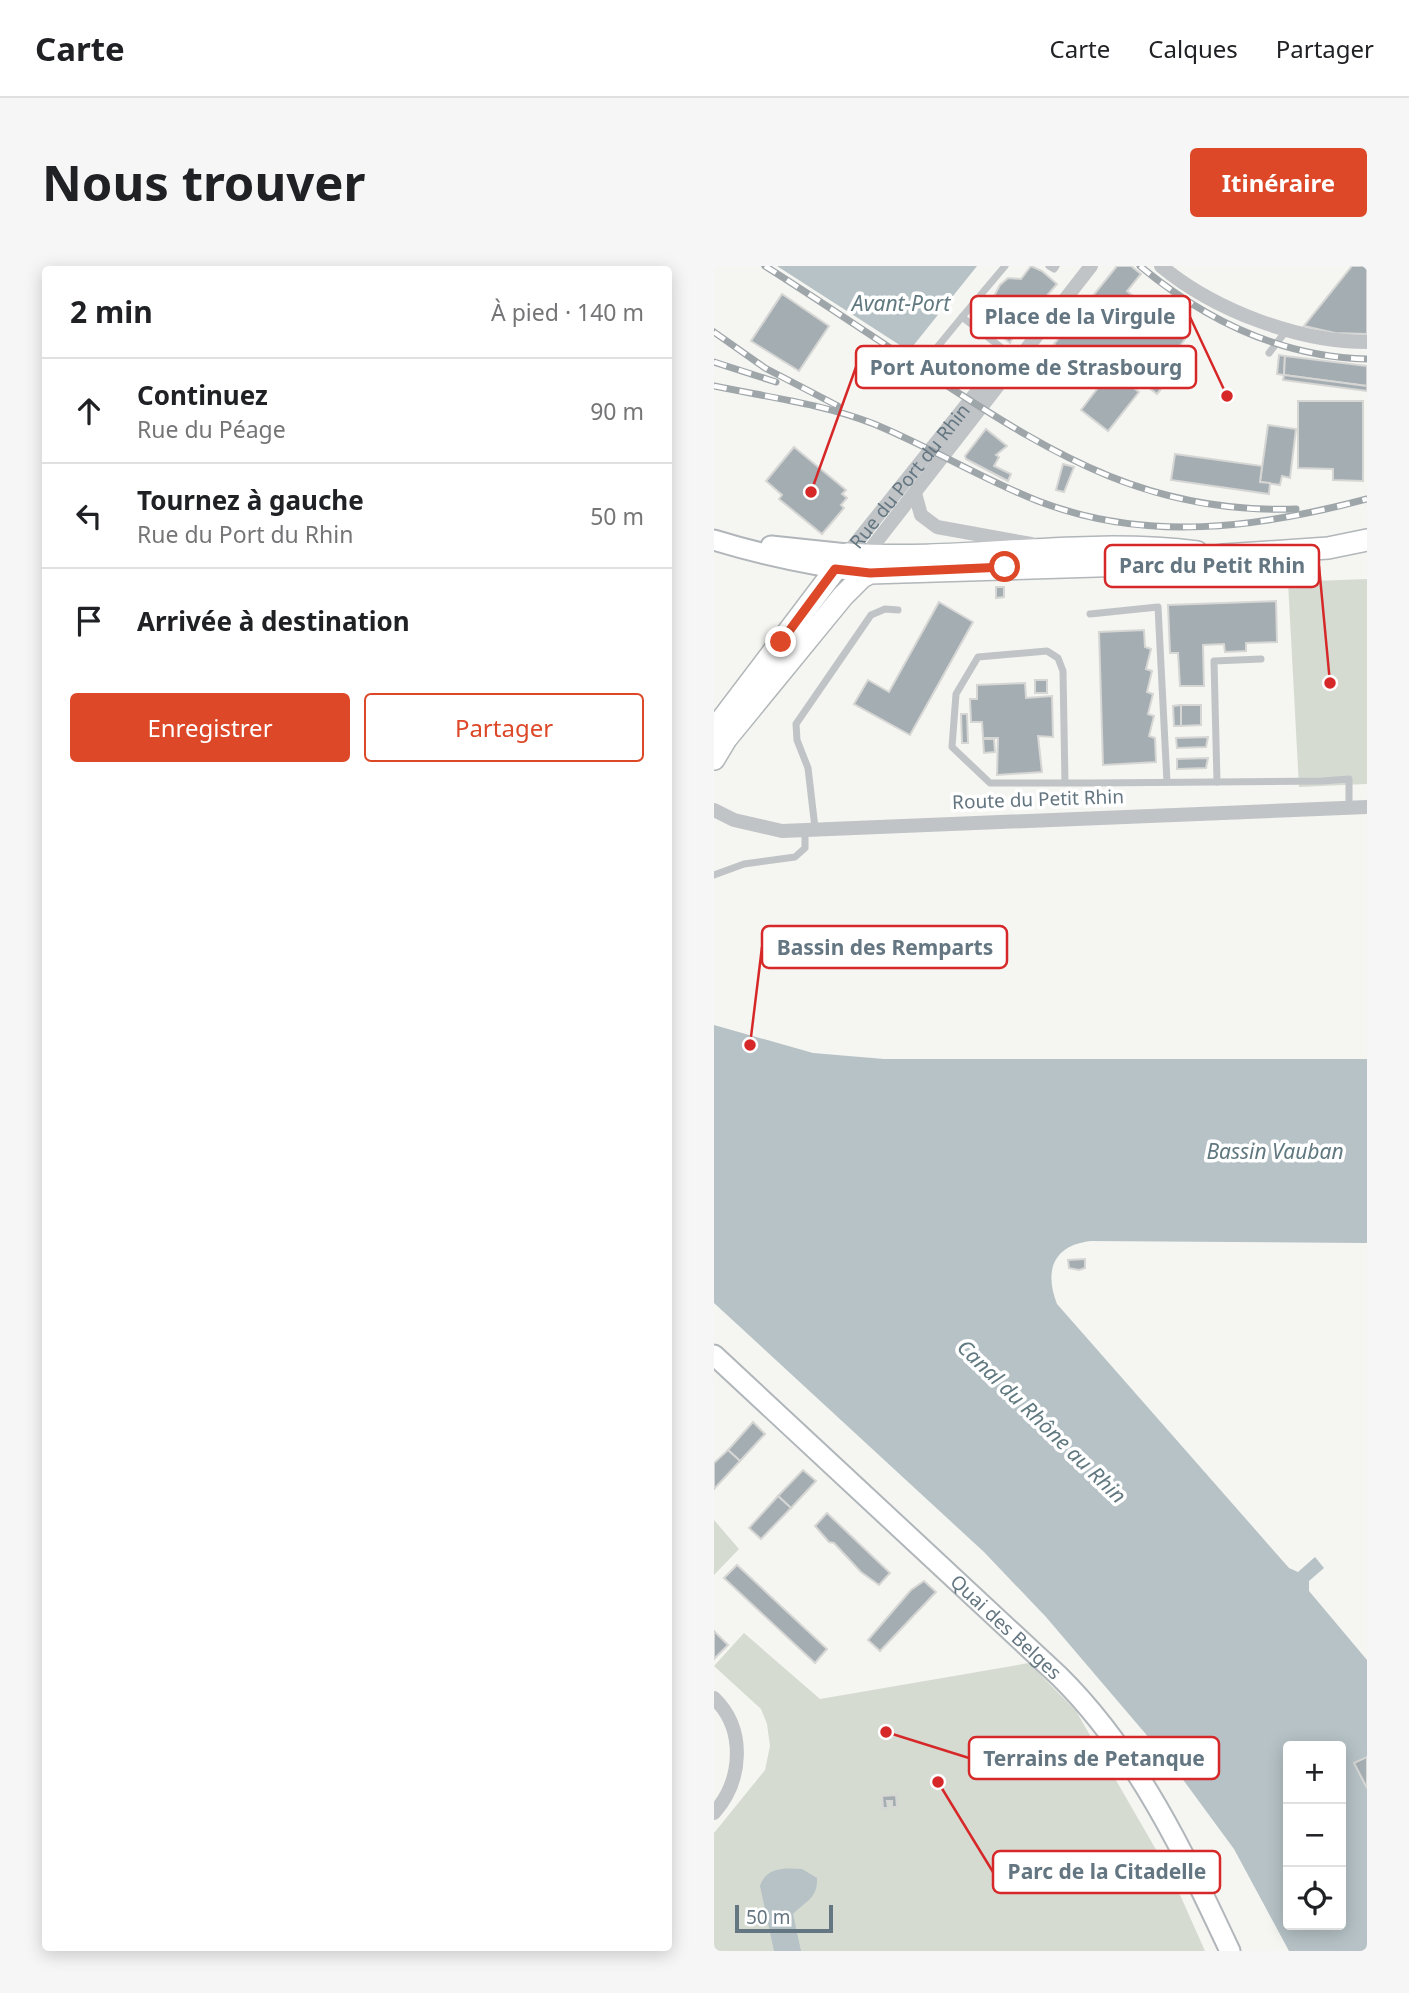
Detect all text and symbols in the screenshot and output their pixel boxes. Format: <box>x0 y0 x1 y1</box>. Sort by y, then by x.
text: Carte <box>35 26 125 71</box>
text: Carte <box>1050 32 1110 65</box>
text: Calques <box>1148 32 1238 65</box>
text: Partager <box>1276 32 1374 65</box>
button: Itinéraire <box>1190 148 1367 217</box>
text: Nous trouver <box>42 149 365 215</box>
water label: Avant-Port <box>850 289 951 317</box>
text: 2 min <box>70 291 153 332</box>
text: À pied · 140 m <box>491 296 644 328</box>
callout: Place de la Virgule <box>971 296 1190 338</box>
text: Place de la Virgule <box>984 302 1176 330</box>
callout: Port Autonome de Strasbourg <box>856 346 1196 388</box>
text: Port Autonome de Strasbourg <box>870 353 1182 381</box>
text: Continuez <box>137 377 268 413</box>
icon: ahead <box>70 392 108 430</box>
text: 90 m <box>590 395 644 427</box>
street label: Rue du Port du Rhin <box>843 398 976 554</box>
text: Rue du Péage <box>137 413 286 445</box>
text: Tournez à gauche <box>137 482 364 518</box>
icon: left <box>70 497 108 535</box>
text: 50 m <box>590 500 644 532</box>
text: Rue du Port du Rhin <box>137 518 353 550</box>
callout: Parc du Petit Rhin <box>1105 545 1319 587</box>
route start <box>989 551 1020 582</box>
text: Parc du Petit Rhin <box>1119 551 1305 579</box>
icon: arrive <box>70 602 108 640</box>
text: Arrivée à destination <box>137 603 410 639</box>
route end <box>765 626 796 657</box>
button: Enregistrer <box>70 693 350 762</box>
button: Partager <box>364 693 644 762</box>
street label: Route du Petit Rhin <box>952 783 1124 815</box>
callout: Bassin des Remparts <box>762 926 1007 968</box>
text: Bassin des Remparts <box>777 933 993 961</box>
water label: Bassin Vauban <box>1206 1137 1344 1165</box>
water label: Canal du Rhône au Rhin <box>952 1333 1132 1509</box>
street label: Quai des Belges <box>945 1569 1067 1685</box>
callout: Terrains de Petanque <box>969 1737 1219 1779</box>
map controls <box>1283 1741 1346 1930</box>
button: + <box>1283 1741 1346 1804</box>
text: Terrains de Petanque <box>983 1744 1205 1772</box>
button: − <box>1283 1804 1346 1867</box>
callout: Parc de la Citadelle <box>993 1851 1220 1893</box>
text: Parc de la Citadelle <box>1008 1857 1206 1885</box>
button: locate <box>1283 1867 1346 1930</box>
scale bar <box>735 1902 833 1934</box>
text: 50 m <box>746 1904 790 1930</box>

